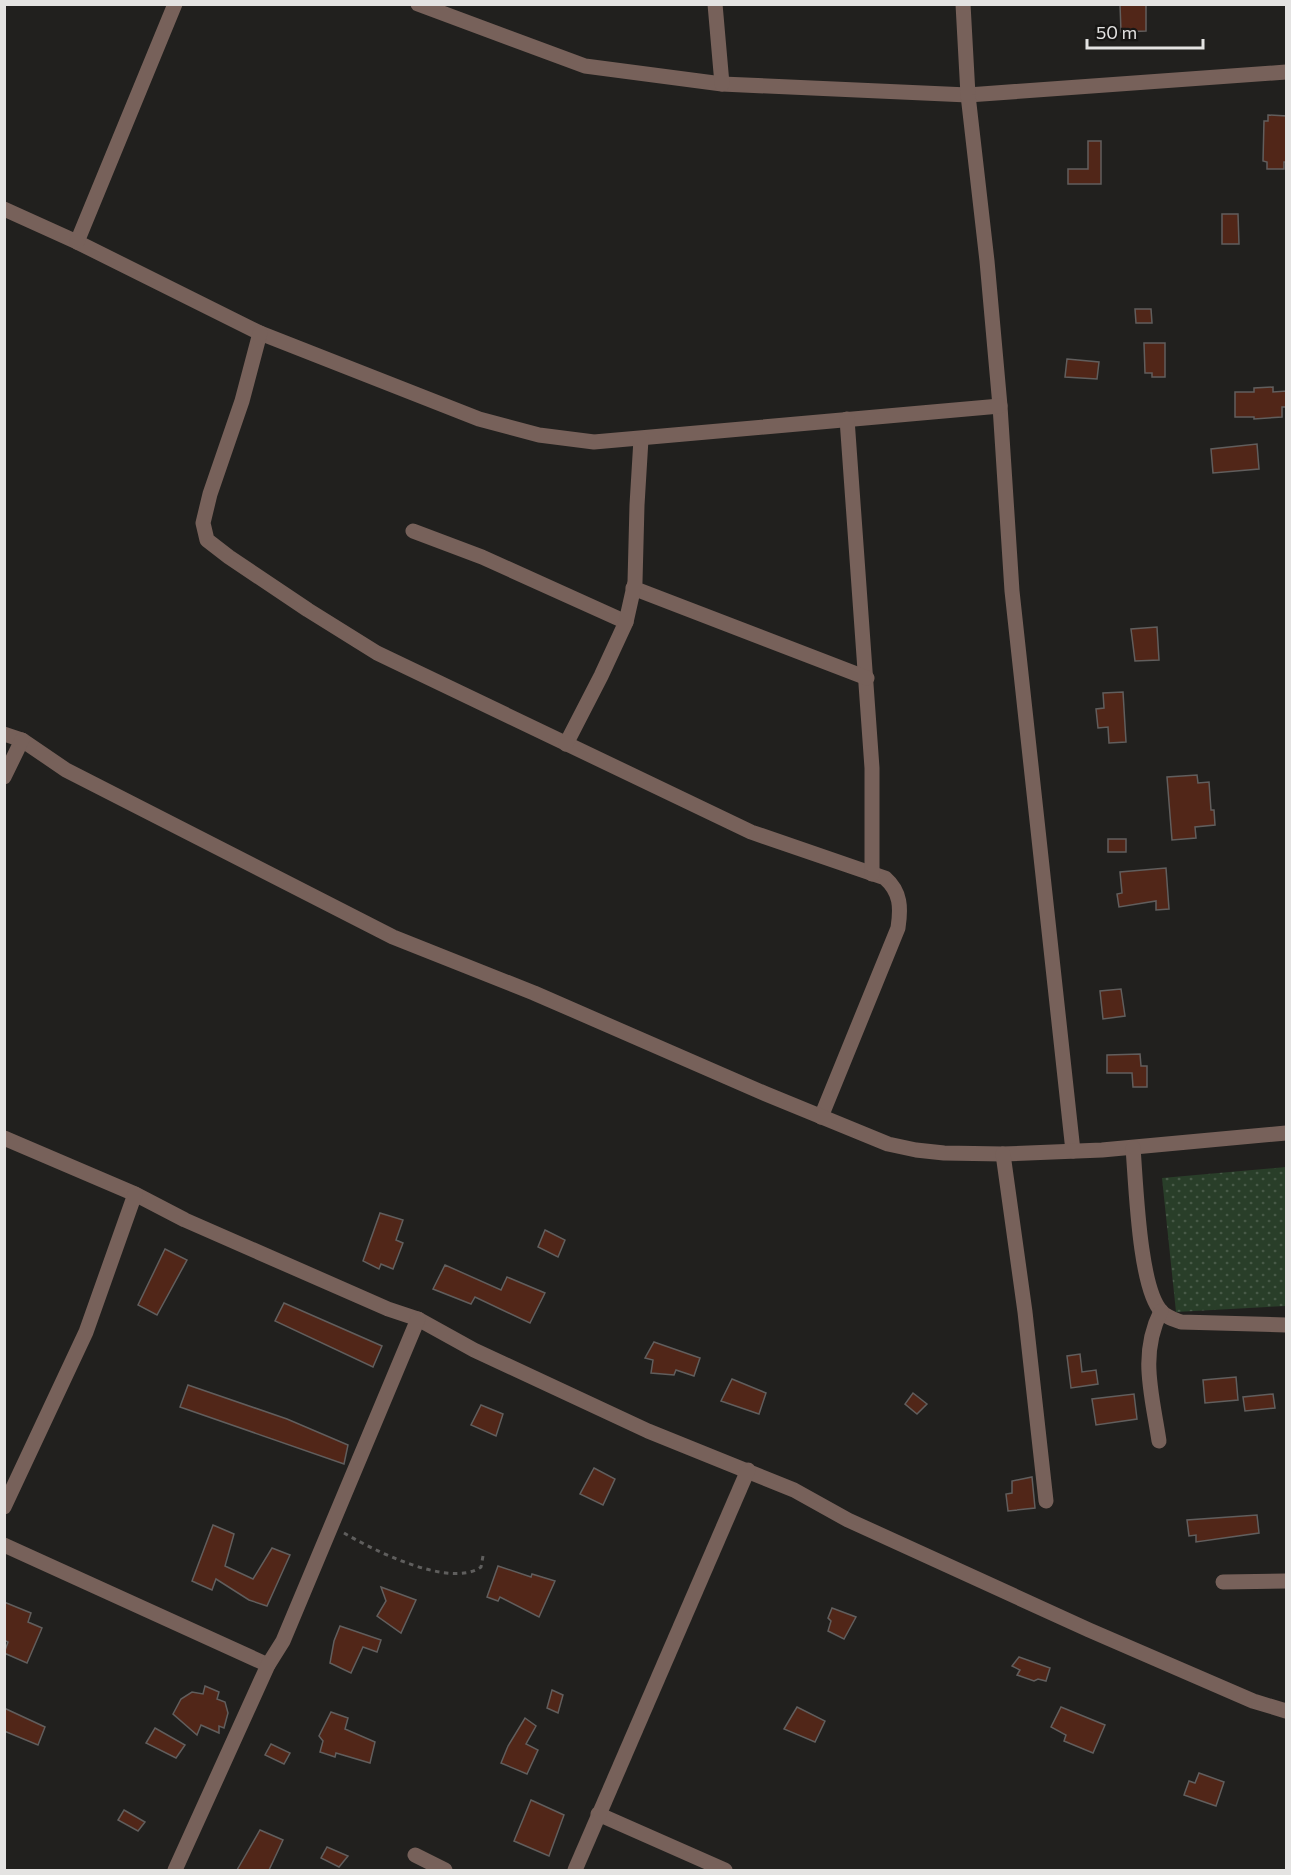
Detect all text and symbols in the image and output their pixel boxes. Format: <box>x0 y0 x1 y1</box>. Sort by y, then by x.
scale bar <box>1087 12 1202 50</box>
text: 50 m <box>1096 21 1137 43</box>

